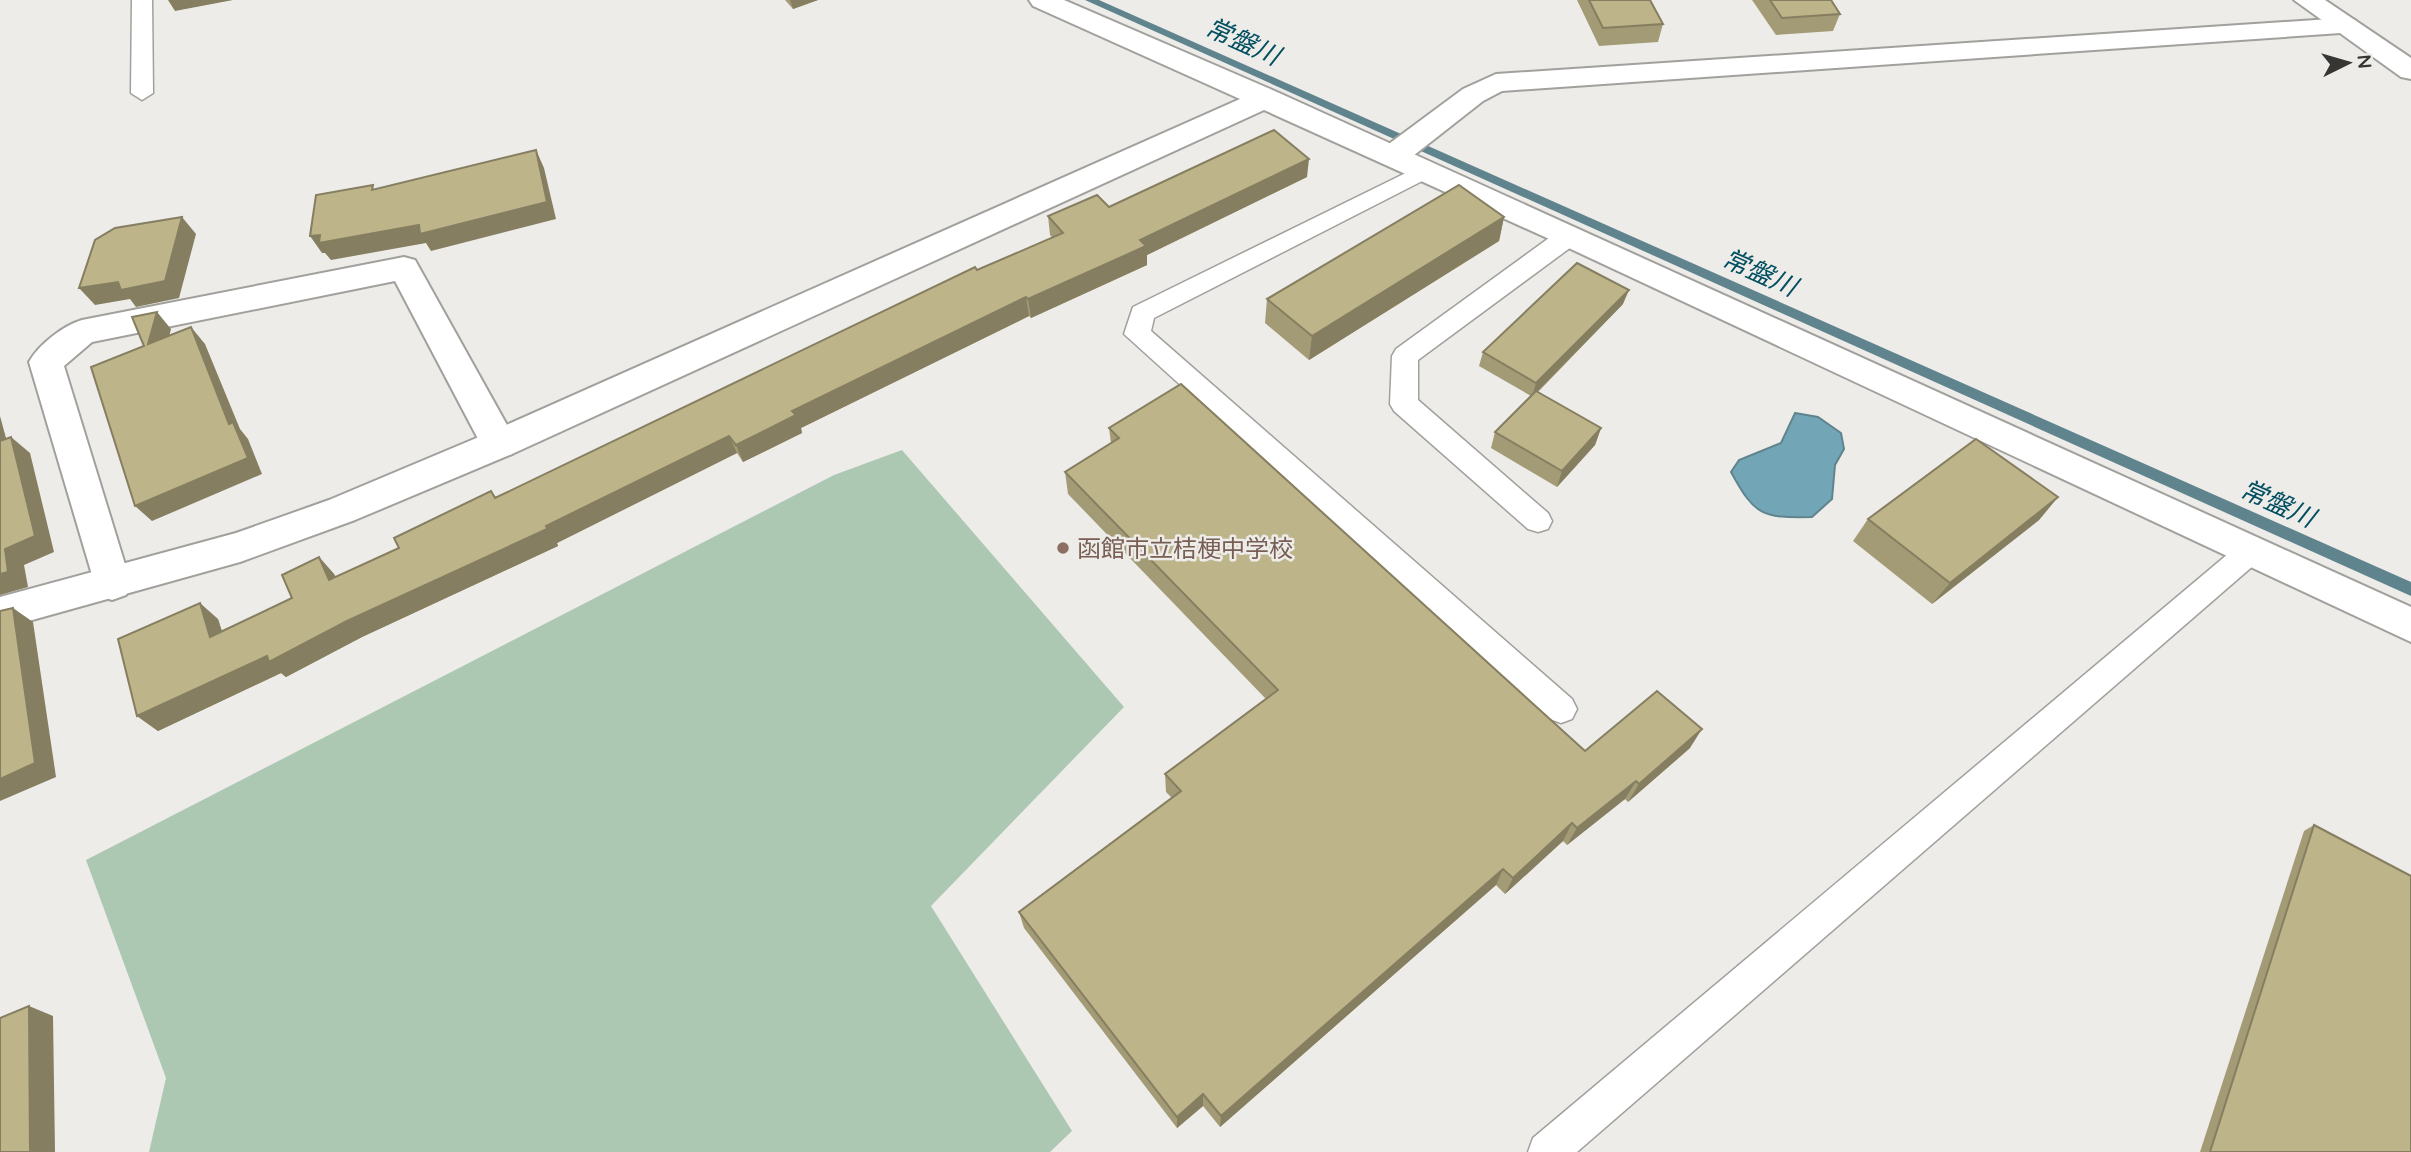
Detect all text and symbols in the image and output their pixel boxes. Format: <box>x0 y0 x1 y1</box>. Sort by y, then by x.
water label: 常盤川 <box>1201 10 1288 73</box>
north arrow <box>2313 28 2383 98</box>
text: N <box>2352 54 2377 70</box>
water label: 常盤川 <box>1718 241 1805 304</box>
water label: 常盤川 <box>2236 472 2323 535</box>
place label: 函館市立桔梗中学校 <box>1077 533 1293 563</box>
marker: 函館市立桔梗中学校 <box>1055 540 1071 556</box>

